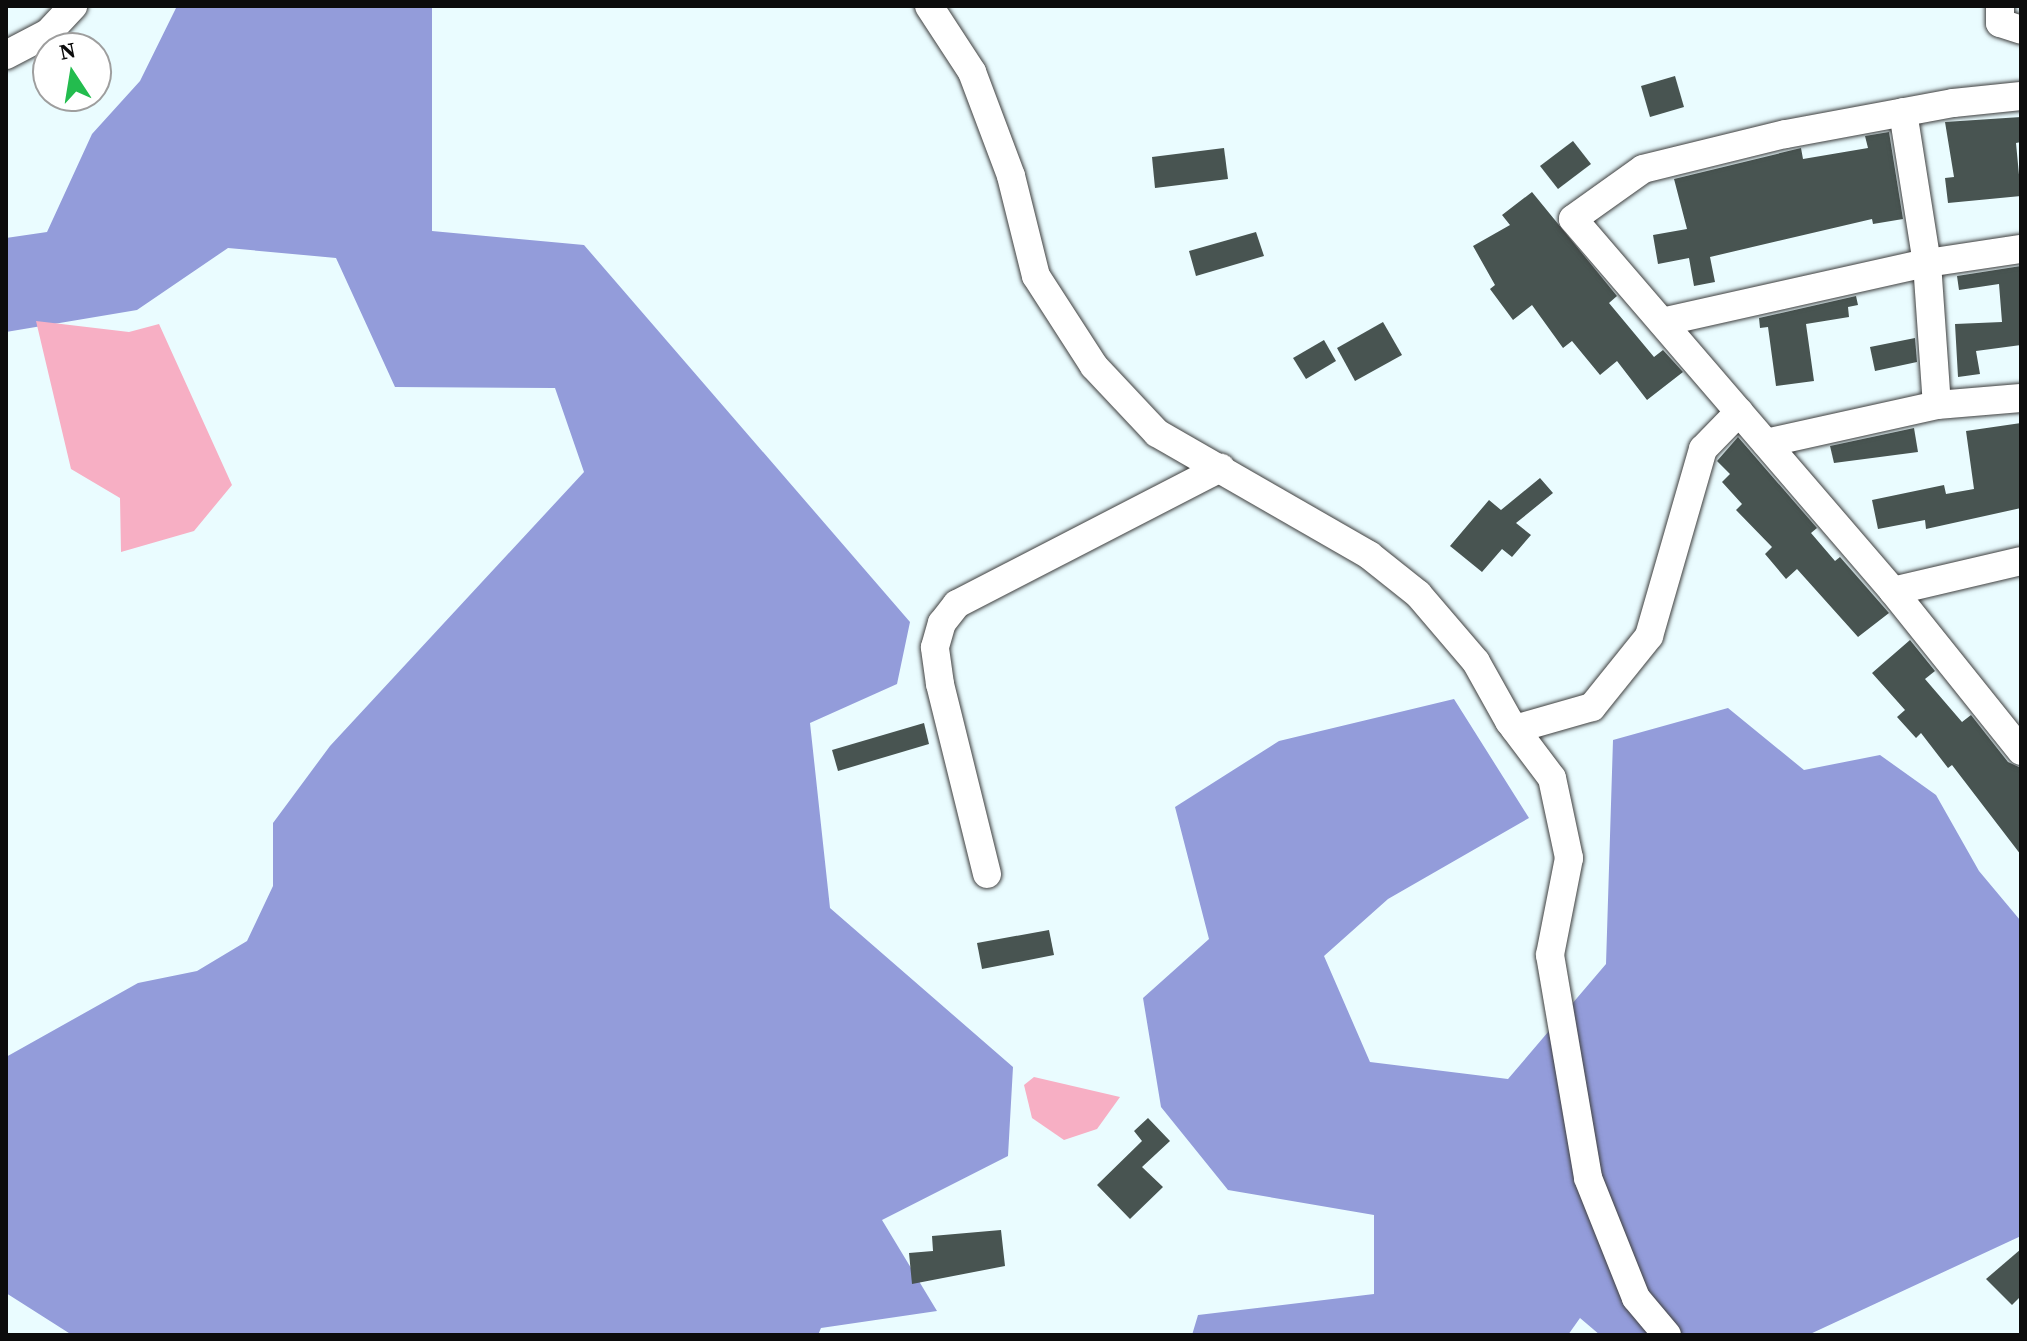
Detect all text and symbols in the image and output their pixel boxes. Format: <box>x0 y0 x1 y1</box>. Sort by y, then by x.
north arrow <box>32 32 112 112</box>
text: N <box>56 34 78 67</box>

